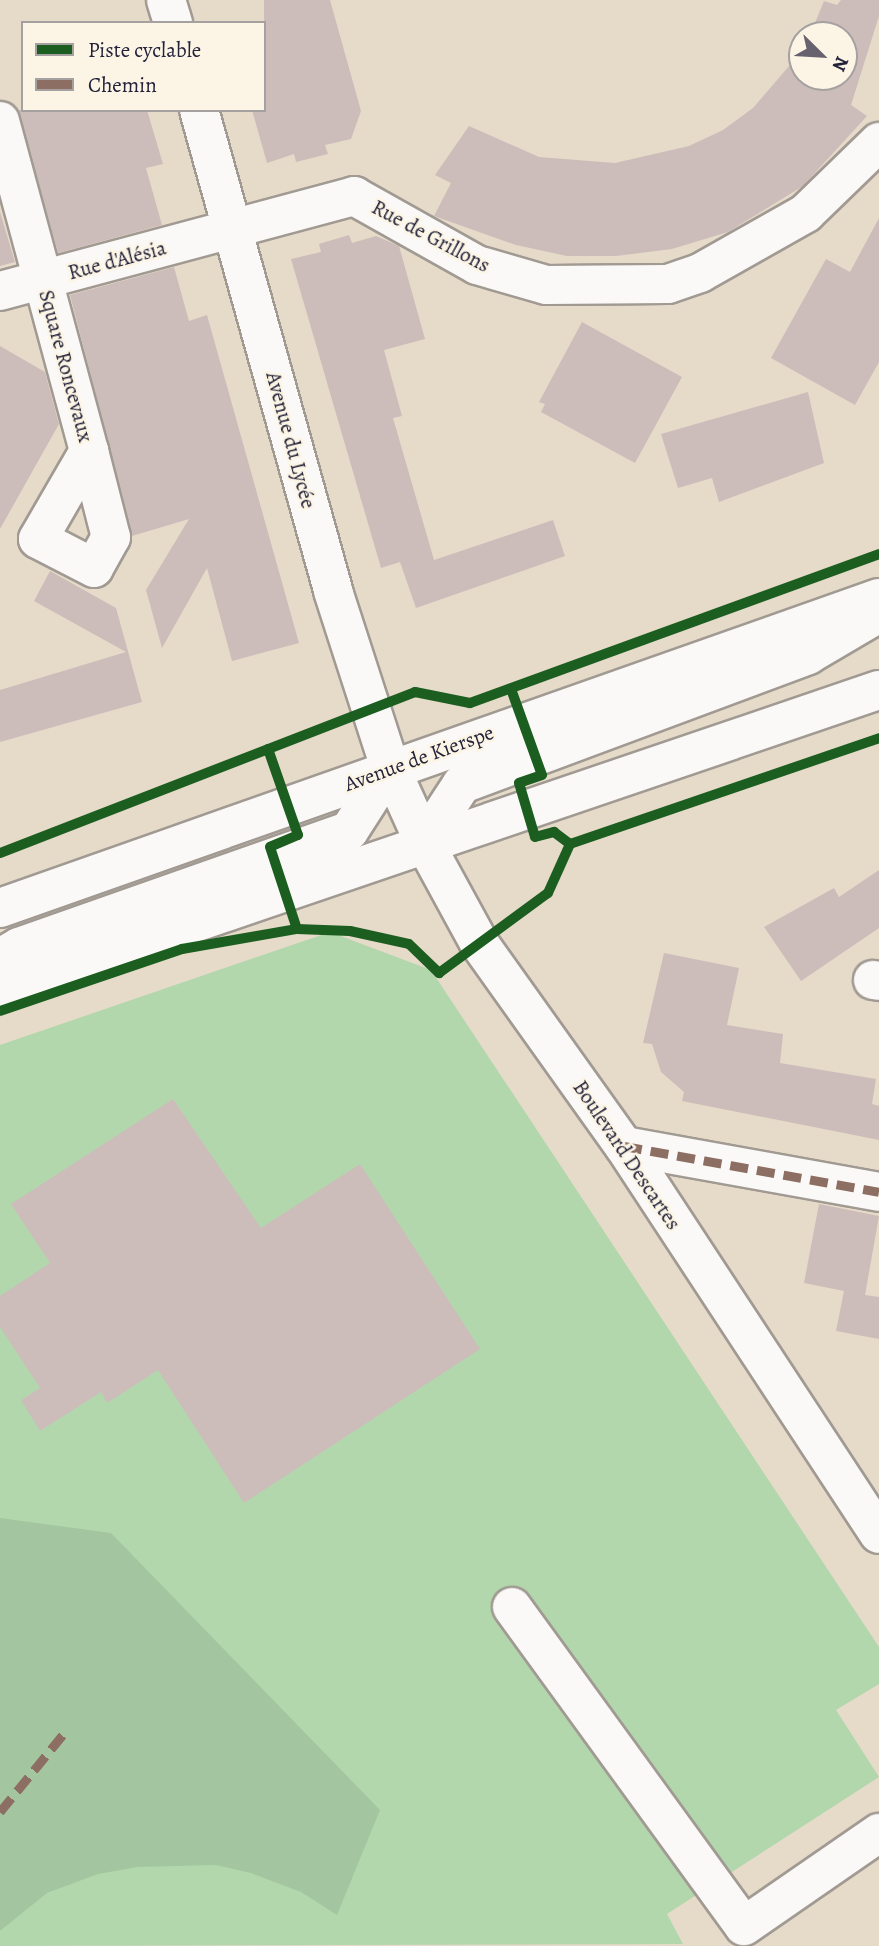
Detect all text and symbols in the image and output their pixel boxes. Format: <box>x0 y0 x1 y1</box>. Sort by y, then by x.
legend <box>21 21 266 112</box>
north arrow <box>788 21 858 91</box>
text: Piste cyclable <box>88 36 201 64</box>
text: N <box>826 52 855 75</box>
text: Chemin <box>88 71 157 99</box>
street label: Rue de Grillons <box>368 194 494 278</box>
street label: Rue d'Alésia <box>65 235 169 285</box>
street label: Square Roncevaux <box>34 287 98 445</box>
street label: Avenue du Lycée <box>261 369 321 511</box>
street label: Avenue de Kierspe <box>341 719 497 797</box>
street label: Boulevard Descartes <box>568 1076 686 1234</box>

